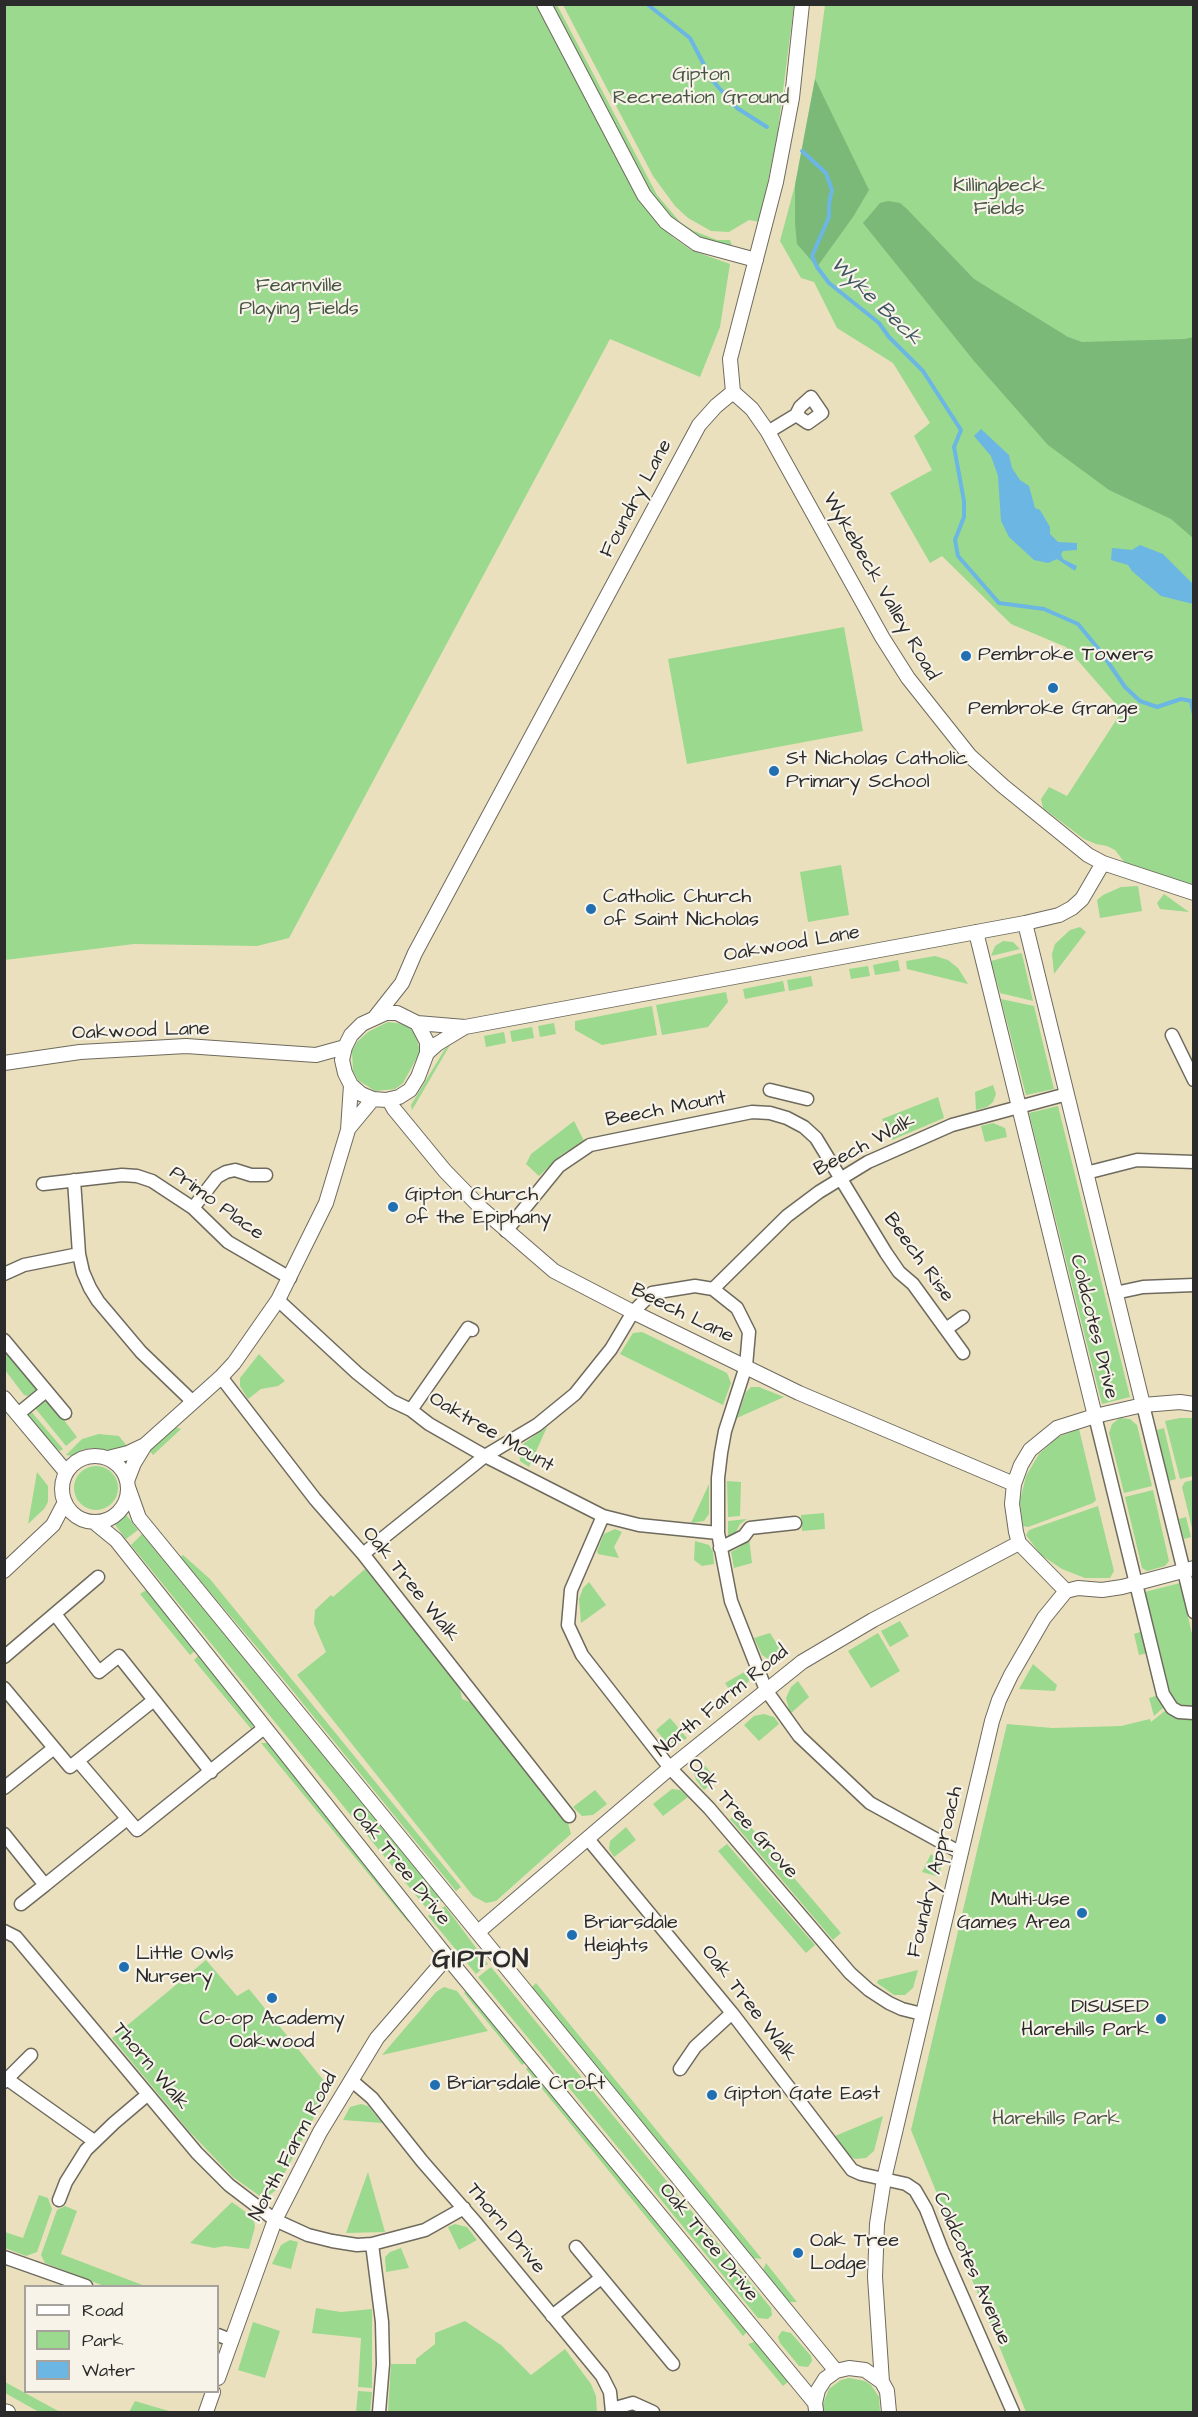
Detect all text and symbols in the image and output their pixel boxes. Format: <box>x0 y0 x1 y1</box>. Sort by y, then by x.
park label: Gipton Recreation Ground <box>613 64 789 111</box>
park label: Killingbeck Fields <box>953 175 1045 222</box>
water label: Wyke Beck <box>824 252 926 352</box>
park label: Fearnville Playing Fields <box>239 275 359 322</box>
street label: Foundry Lane <box>596 436 678 562</box>
street label: Wykebeck Valley Road <box>816 489 944 685</box>
place label: Pembroke Towers <box>978 644 1154 668</box>
marker: Pembroke Towers <box>959 649 973 663</box>
marker: Pembroke Grange <box>1046 681 1060 695</box>
place label: Pembroke Grange <box>968 698 1138 722</box>
place label: St Nicholas Catholic Primary School <box>786 748 968 795</box>
marker: St Nicholas Catholic Primary School <box>767 764 781 778</box>
place label: Catholic Church of Saint Nicholas <box>603 886 759 933</box>
marker: Catholic Church of Saint Nicholas <box>584 902 598 916</box>
street label: Oakwood Lane <box>722 921 862 969</box>
street label: Oakwood Lane <box>72 1018 210 1046</box>
street label: Beech Mount <box>604 1087 728 1133</box>
street label: Beech Walk <box>810 1109 920 1183</box>
street label: Primo Place <box>164 1162 268 1246</box>
place label: Gipton Church of the Epiphany <box>405 1184 551 1231</box>
marker: Gipton Church of the Epiphany <box>386 1200 400 1214</box>
street label: Beech Rise <box>878 1209 958 1307</box>
street label: Coldcotes Drive <box>1063 1252 1123 1402</box>
street label: Beech Lane <box>627 1279 737 1349</box>
street label: Oaktree Mount <box>424 1387 558 1479</box>
street label: Oak Tree Walk <box>356 1522 464 1648</box>
street label: North Farm Road <box>650 1641 794 1763</box>
street label: Oak Tree Grove <box>681 1754 803 1884</box>
street label: Foundry Approach <box>903 1784 969 1960</box>
street label: Oak Tree Drive <box>345 1803 455 1931</box>
place label: Multi-Use Games Area <box>957 1889 1070 1936</box>
marker: Multi-Use Games Area <box>1075 1906 1089 1920</box>
place label: Briarsdale Heights <box>584 1912 678 1959</box>
marker: Briarsdale Heights <box>565 1928 579 1942</box>
street label: Oak Tree Walk <box>695 1941 801 2067</box>
place label: Little Owls Nursery <box>136 1943 234 1990</box>
district label: GIPTON <box>432 1946 530 1978</box>
marker: Little Owls Nursery <box>117 1960 131 1974</box>
marker: Co-op Academy Oakwood <box>265 1991 279 2005</box>
place label: DISUSED Harehills Park <box>1021 1996 1149 2043</box>
place label: Co-op Academy Oakwood <box>199 2008 345 2055</box>
marker: DISUSED Harehills Park <box>1154 2012 1168 2026</box>
street label: Thorn Walk <box>106 2018 194 2116</box>
street label: North Farm Road <box>245 2068 343 2226</box>
place label: Briarsdale Croft <box>447 2073 605 2097</box>
marker: Briarsdale Croft <box>428 2078 442 2092</box>
place label: Gipton Gate East <box>724 2083 880 2107</box>
marker: Gipton Gate East <box>705 2088 719 2102</box>
park label: Harehills Park <box>992 2108 1120 2132</box>
street label: Thorn Drive <box>460 2179 550 2279</box>
street label: Oak Tree Drive <box>653 2179 763 2307</box>
street label: Coldcotes Avenue <box>927 2189 1015 2349</box>
place label: Oak Tree Lodge <box>810 2230 899 2277</box>
marker: Oak Tree Lodge <box>791 2246 805 2260</box>
legend <box>24 2285 219 2393</box>
text: Road <box>82 2298 123 2323</box>
text: Park <box>82 2328 124 2353</box>
text: Water <box>82 2358 135 2383</box>

